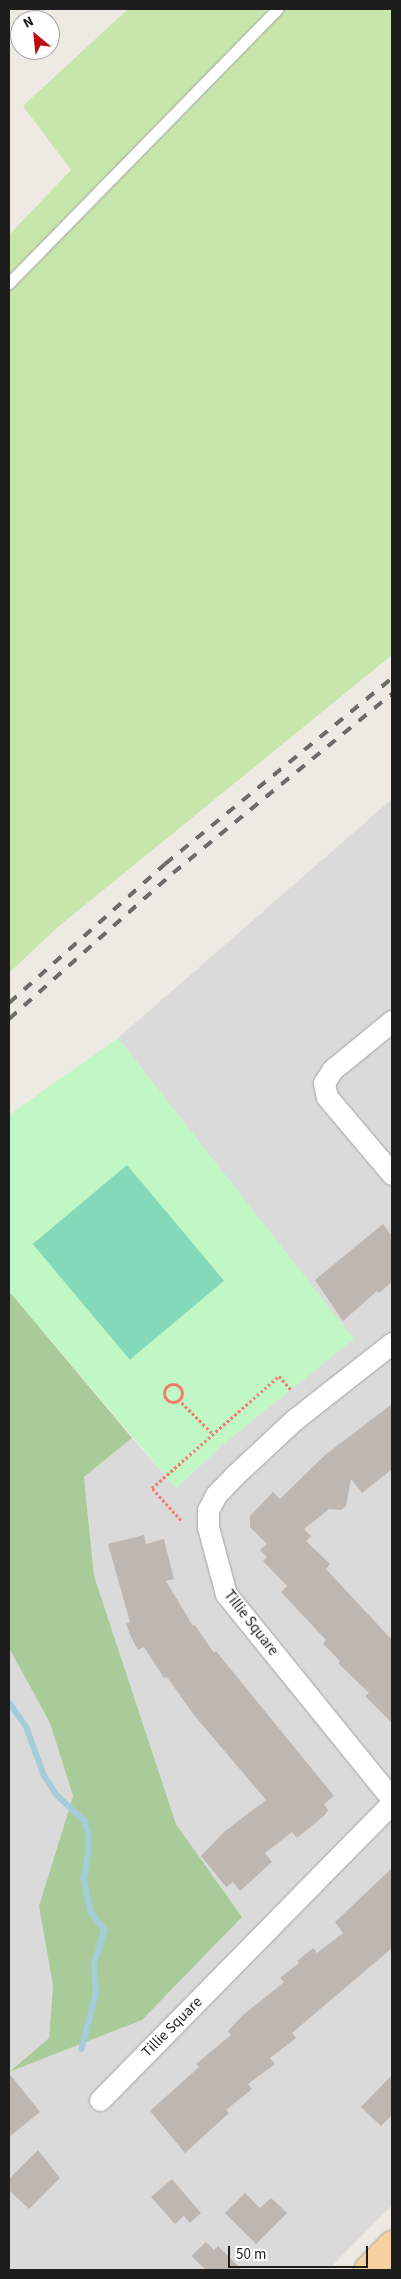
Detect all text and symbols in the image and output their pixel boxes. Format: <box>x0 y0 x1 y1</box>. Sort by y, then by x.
north arrow <box>10 10 60 60</box>
text: N <box>20 12 37 34</box>
street label: Tillie Square <box>220 1587 282 1659</box>
street label: Tillie Square <box>138 1993 206 2061</box>
scale bar <box>231 2236 371 2268</box>
text: 50 m <box>236 2244 266 2265</box>

